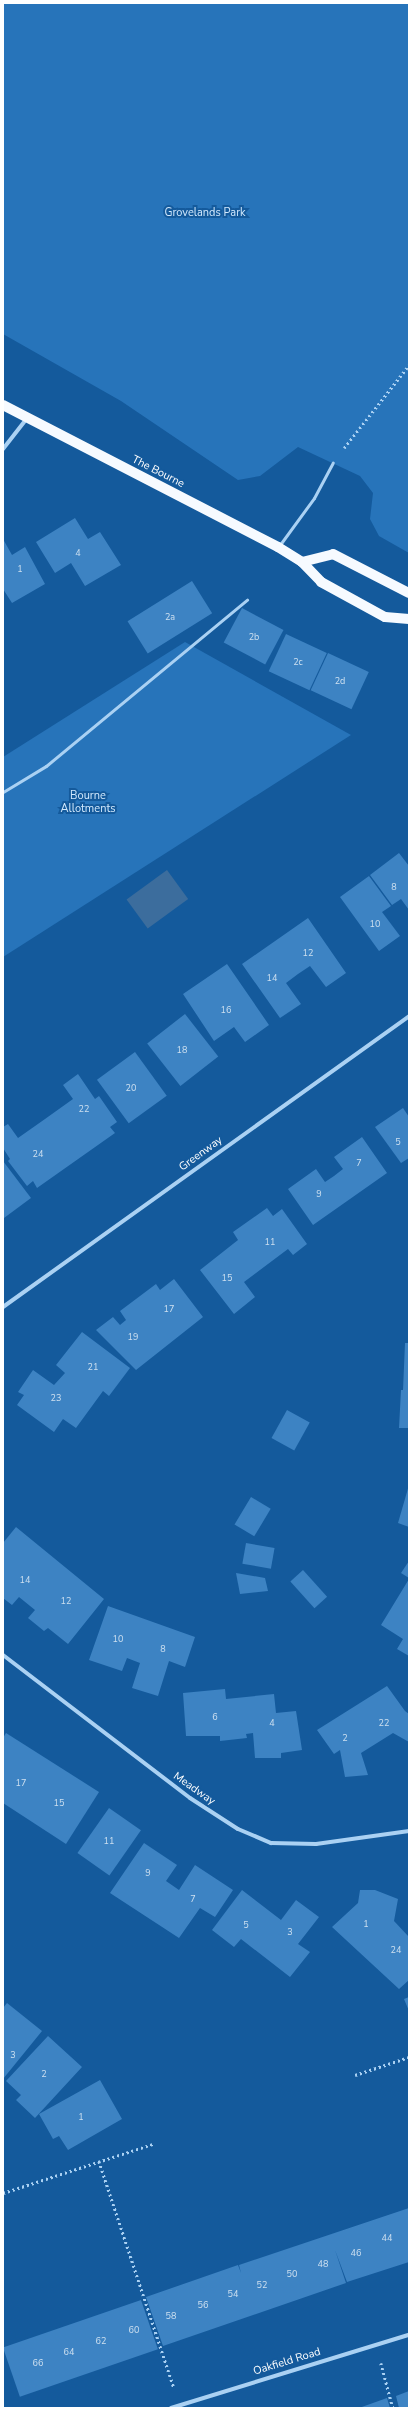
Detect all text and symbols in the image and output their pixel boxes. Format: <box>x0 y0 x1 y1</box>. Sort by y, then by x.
park label: Grovelands Park <box>164 206 246 220</box>
street label: The Bourne <box>129 453 187 491</box>
house number: 4 <box>75 548 81 558</box>
house number: 1 <box>17 564 23 574</box>
house number: 2a <box>165 612 175 622</box>
house number: 2b <box>249 632 259 642</box>
house number: 2c <box>293 657 303 667</box>
house number: 2d <box>335 676 345 686</box>
park label: Bourne Allotments <box>60 790 116 816</box>
house number: 8 <box>391 882 397 892</box>
house number: 10 <box>370 919 380 929</box>
house number: 12 <box>303 948 313 958</box>
house number: 14 <box>267 973 277 983</box>
house number: 16 <box>221 1005 231 1015</box>
house number: 18 <box>177 1045 187 1055</box>
house number: 20 <box>126 1083 136 1093</box>
house number: 22 <box>79 1104 89 1114</box>
street label: Greenway <box>177 1134 225 1174</box>
house number: 5 <box>395 1137 401 1147</box>
house number: 24 <box>33 1149 43 1159</box>
house number: 7 <box>356 1158 362 1168</box>
house number: 9 <box>316 1189 322 1199</box>
house number: 11 <box>265 1237 275 1247</box>
house number: 15 <box>222 1273 232 1283</box>
house number: 17 <box>164 1304 174 1314</box>
house number: 19 <box>128 1332 138 1342</box>
house number: 21 <box>88 1362 98 1372</box>
house number: 23 <box>51 1393 61 1403</box>
house number: 14 <box>20 1575 30 1585</box>
house number: 12 <box>61 1596 71 1606</box>
house number: 10 <box>113 1634 123 1644</box>
house number: 8 <box>160 1644 166 1654</box>
house number: 6 <box>212 1712 218 1722</box>
house number: 4 <box>269 1718 275 1728</box>
house number: 22 <box>379 1718 389 1728</box>
house number: 2 <box>342 1733 348 1743</box>
street label: Meadway <box>171 1770 217 1808</box>
house number: 17 <box>16 1778 26 1788</box>
house number: 15 <box>54 1798 64 1808</box>
house number: 11 <box>104 1836 114 1846</box>
house number: 9 <box>145 1868 151 1878</box>
house number: 7 <box>190 1894 196 1904</box>
house number: 1 <box>363 1919 369 1929</box>
house number: 5 <box>243 1920 249 1930</box>
house number: 3 <box>287 1927 293 1937</box>
house number: 24 <box>391 1945 401 1955</box>
house number: 3 <box>10 2050 16 2060</box>
house number: 2 <box>41 2069 47 2079</box>
house number: 1 <box>78 2112 84 2122</box>
house number: 44 <box>382 2233 392 2243</box>
house number: 46 <box>351 2248 361 2258</box>
house number: 48 <box>318 2259 328 2269</box>
house number: 50 <box>287 2269 297 2279</box>
house number: 52 <box>257 2280 267 2290</box>
house number: 54 <box>228 2289 238 2299</box>
house number: 56 <box>198 2300 208 2310</box>
house number: 58 <box>166 2311 176 2321</box>
house number: 60 <box>129 2325 139 2335</box>
house number: 62 <box>96 2336 106 2346</box>
street label: Oakfield Road <box>252 2345 322 2379</box>
house number: 64 <box>64 2347 74 2357</box>
house number: 66 <box>33 2358 43 2368</box>

